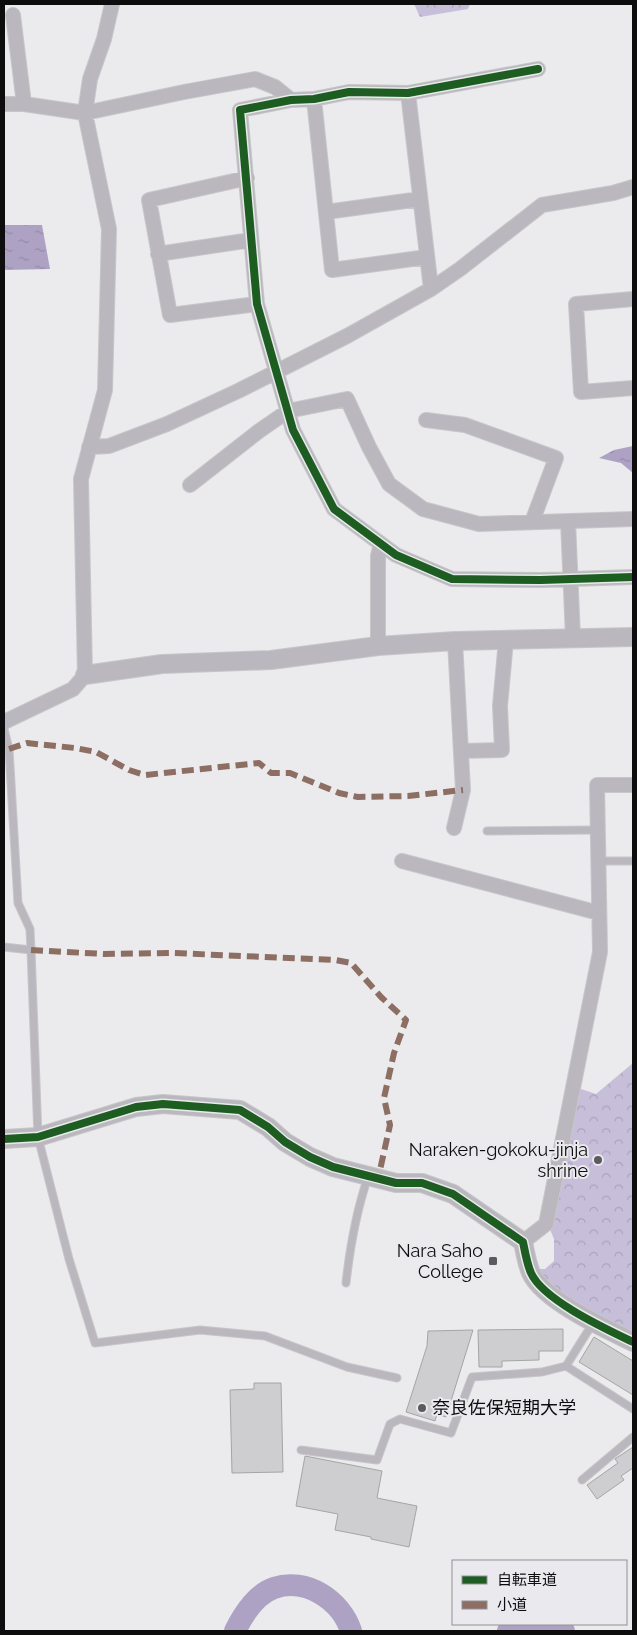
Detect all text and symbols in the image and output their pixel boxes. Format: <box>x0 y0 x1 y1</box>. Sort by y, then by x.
place label: Naraken-gokoku-jinja shrine <box>409 1139 588 1181</box>
marker: Naraken-gokoku-jinja shrine <box>592 1154 604 1166</box>
place label: Nara Saho College <box>397 1240 483 1282</box>
marker: Nara Saho College <box>487 1255 499 1267</box>
place label: 奈良佐保短期大学 <box>432 1397 576 1418</box>
marker: 奈良佐保短期大学 <box>416 1402 428 1414</box>
legend <box>452 1560 627 1625</box>
text: 自転車道 <box>497 1571 557 1589</box>
text: 小道 <box>497 1596 527 1614</box>

